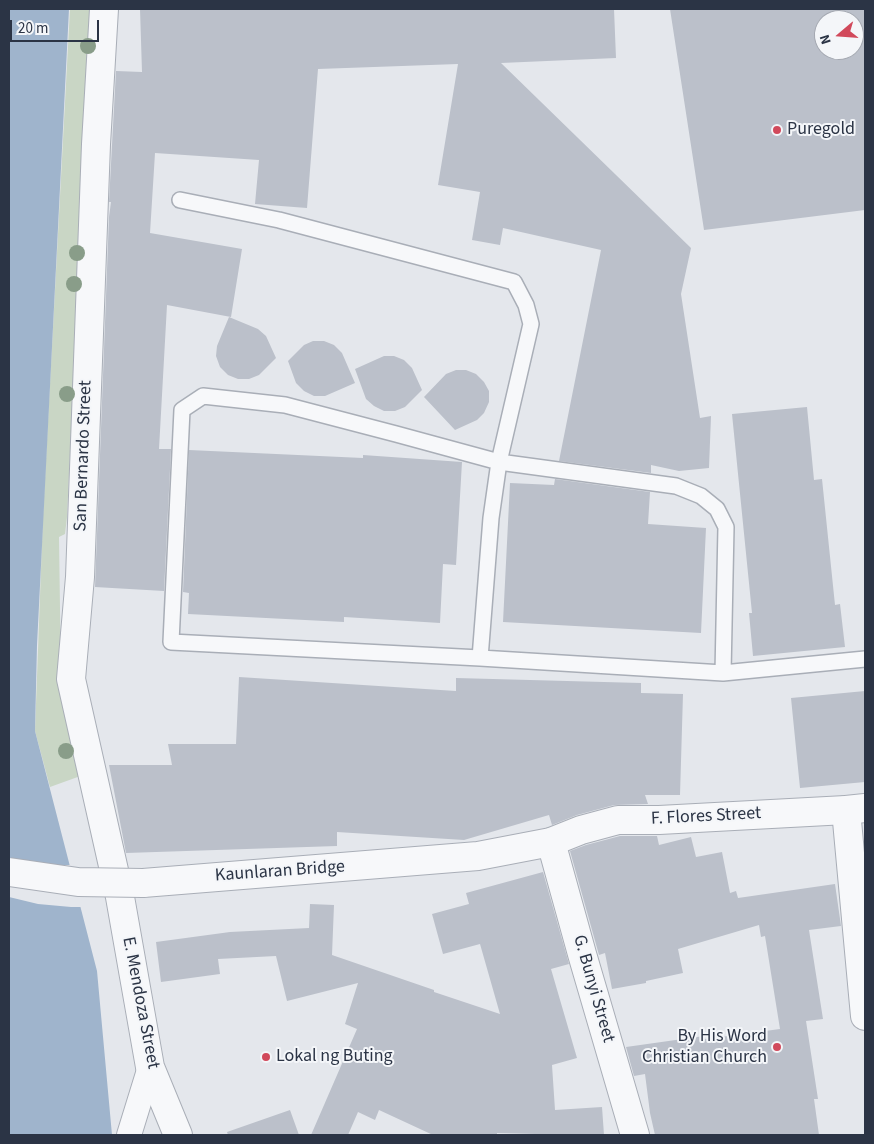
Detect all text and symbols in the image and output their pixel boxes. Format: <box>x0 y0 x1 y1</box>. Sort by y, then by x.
scale bar <box>12 10 101 42</box>
north arrow <box>814 10 864 60</box>
text: 20 m <box>18 18 48 39</box>
text: N <box>815 32 837 47</box>
place label: Puregold <box>787 119 855 141</box>
marker: Puregold <box>771 124 783 136</box>
street label: San Bernardo Street <box>71 380 97 532</box>
street label: F. Flores Street <box>650 803 762 831</box>
street label: Kaunlaran Bridge <box>214 857 346 887</box>
street label: G. Bunyi Street <box>567 933 619 1045</box>
street label: E. Mendoza Street <box>117 935 163 1071</box>
place label: By His Word Christian Church <box>642 1026 767 1068</box>
marker: By His Word Christian Church <box>771 1041 783 1053</box>
place label: Lokal ng Buting <box>276 1046 393 1068</box>
marker: Lokal ng Buting <box>260 1051 272 1063</box>

